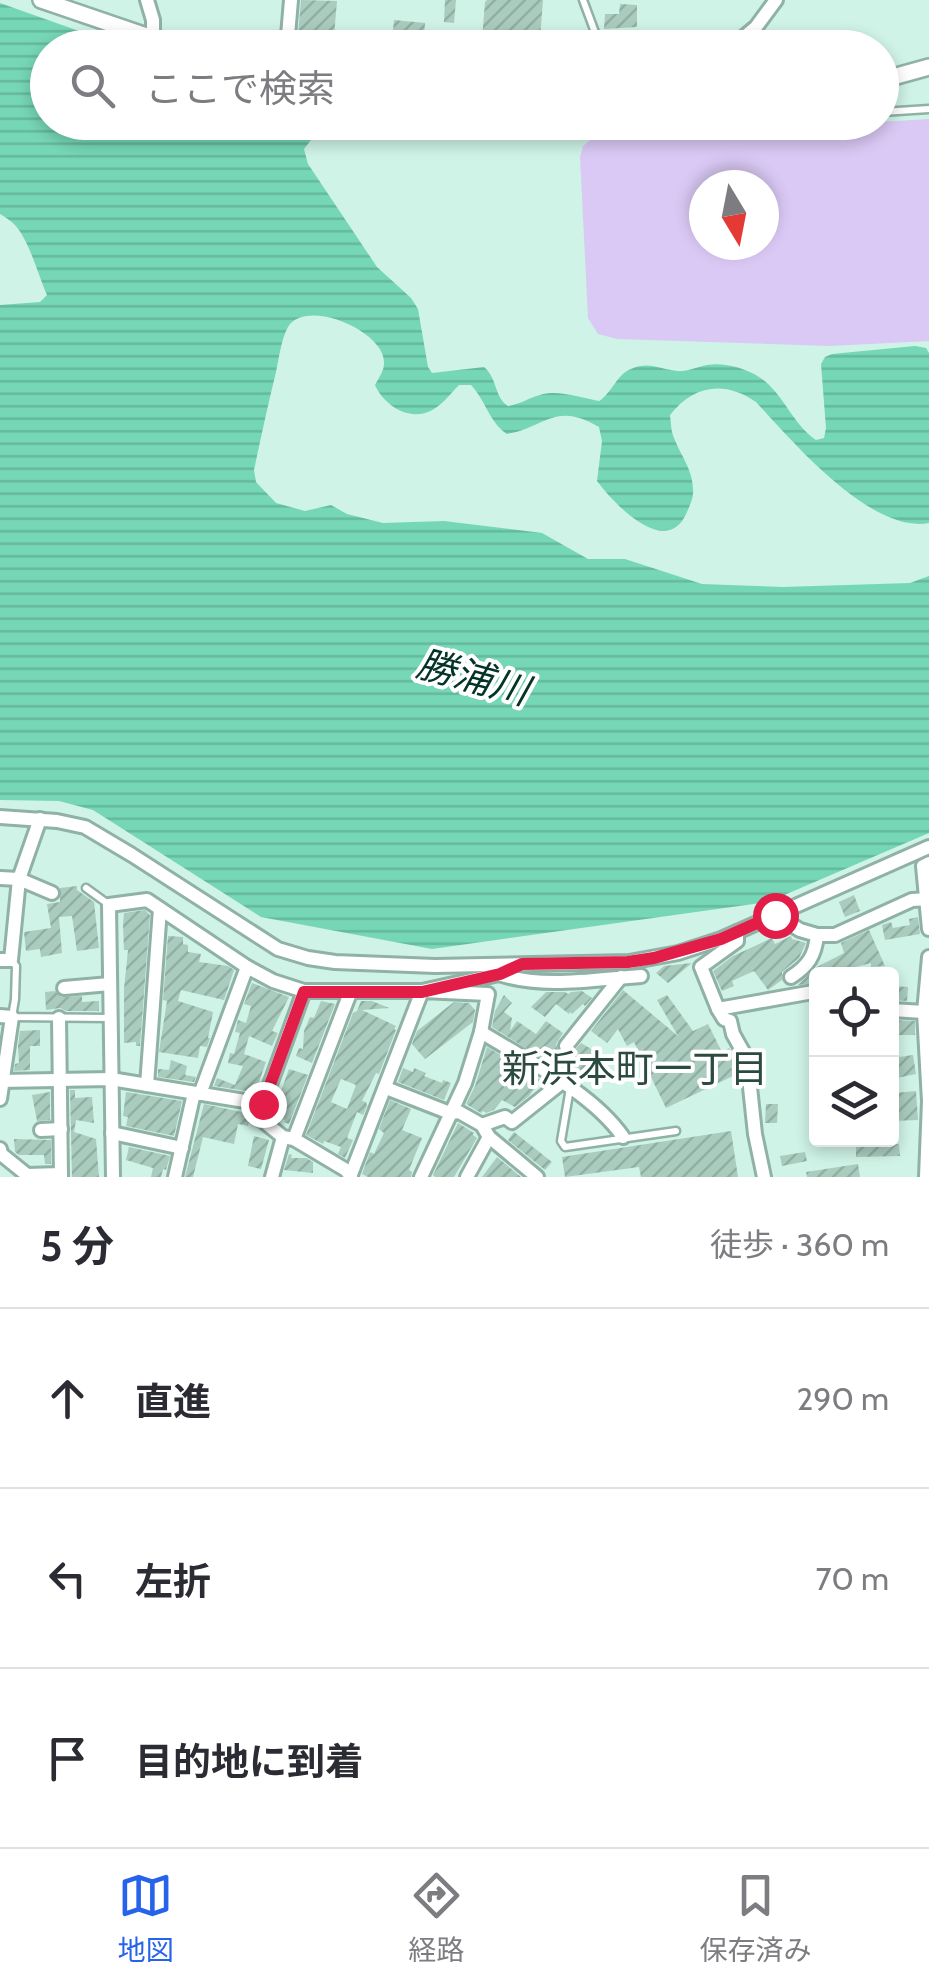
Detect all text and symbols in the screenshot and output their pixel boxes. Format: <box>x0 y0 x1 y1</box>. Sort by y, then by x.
search box <box>30 30 899 140</box>
icon: search <box>65 58 120 113</box>
text: ここで検索 <box>145 65 335 112</box>
north arrow <box>689 170 779 260</box>
water label: 勝浦川 <box>412 640 538 715</box>
route start <box>753 893 799 939</box>
map controls <box>809 967 899 1147</box>
button: locate <box>809 967 899 1057</box>
district label: 新浜本町一丁目 <box>502 1045 768 1092</box>
button: layers <box>809 1057 899 1147</box>
route end <box>241 1082 287 1128</box>
text: 5 分 <box>40 1220 114 1272</box>
text: 徒歩 · 360 m <box>710 1225 889 1264</box>
icon: ahead <box>40 1371 95 1426</box>
text: 直進 <box>135 1378 211 1425</box>
text: 290 m <box>796 1379 889 1418</box>
icon: left <box>40 1551 95 1606</box>
text: 左折 <box>135 1558 211 1605</box>
text: 70 m <box>816 1559 889 1598</box>
icon: arrive <box>40 1731 95 1786</box>
text: 目的地に到着 <box>135 1738 363 1785</box>
tab: 地図 <box>117 1868 174 1968</box>
tab: 経路 <box>408 1868 465 1968</box>
tab: 保存済み <box>699 1868 812 1968</box>

